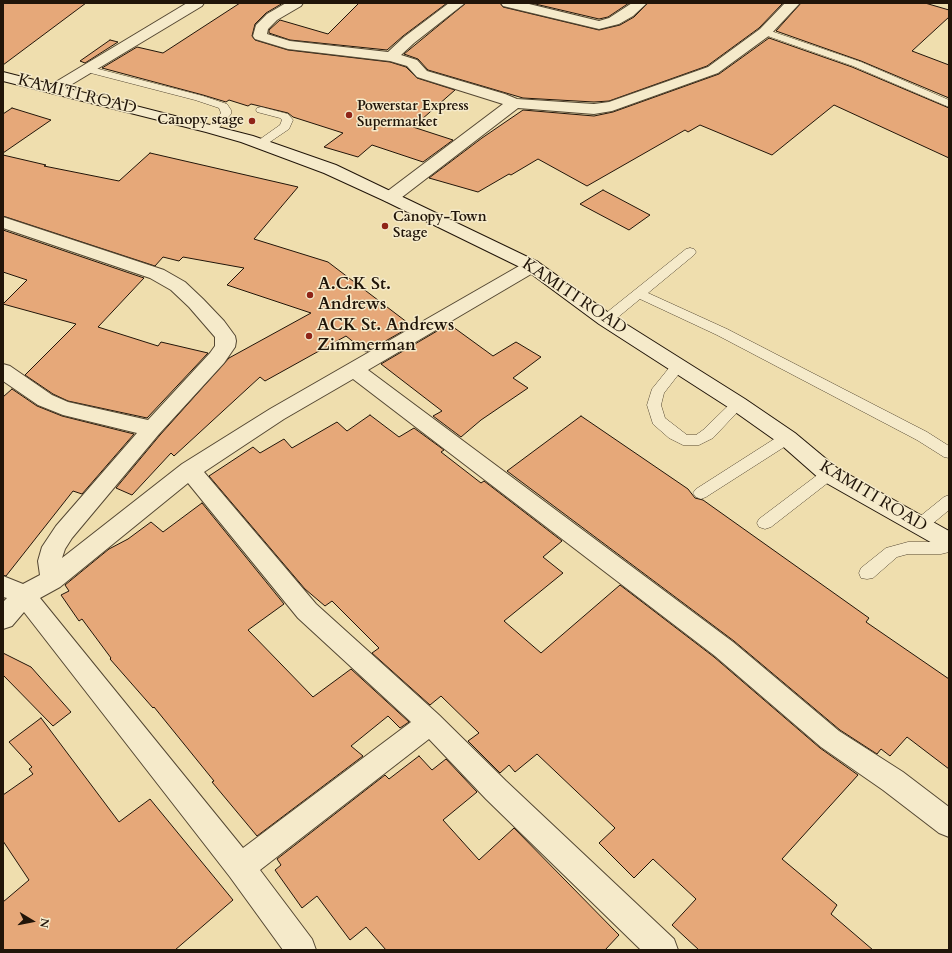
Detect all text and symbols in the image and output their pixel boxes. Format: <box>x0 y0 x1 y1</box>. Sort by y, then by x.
street label: KAMITI ROAD <box>15 70 139 120</box>
place label: Powerstar Express Supermarket <box>357 99 469 132</box>
marker: Powerstar Express Supermarket <box>344 110 354 120</box>
place label: Canopy stage <box>157 113 244 129</box>
marker: Canopy stage <box>247 116 257 126</box>
place label: Canopy-Town Stage <box>393 210 487 242</box>
marker: Canopy-Town Stage <box>380 221 390 231</box>
street label: KAMITI ROAD <box>518 254 630 340</box>
place label: A.C.K St. Andrews <box>318 275 391 315</box>
marker: A.C.K St. Andrews <box>305 290 315 300</box>
place label: ACK St. Andrews Zimmerman <box>317 316 454 356</box>
marker: ACK St. Andrews Zimmerman <box>304 331 314 341</box>
street label: KAMITI ROAD <box>816 457 930 537</box>
north arrow <box>12 901 52 941</box>
text: N <box>36 917 53 929</box>

